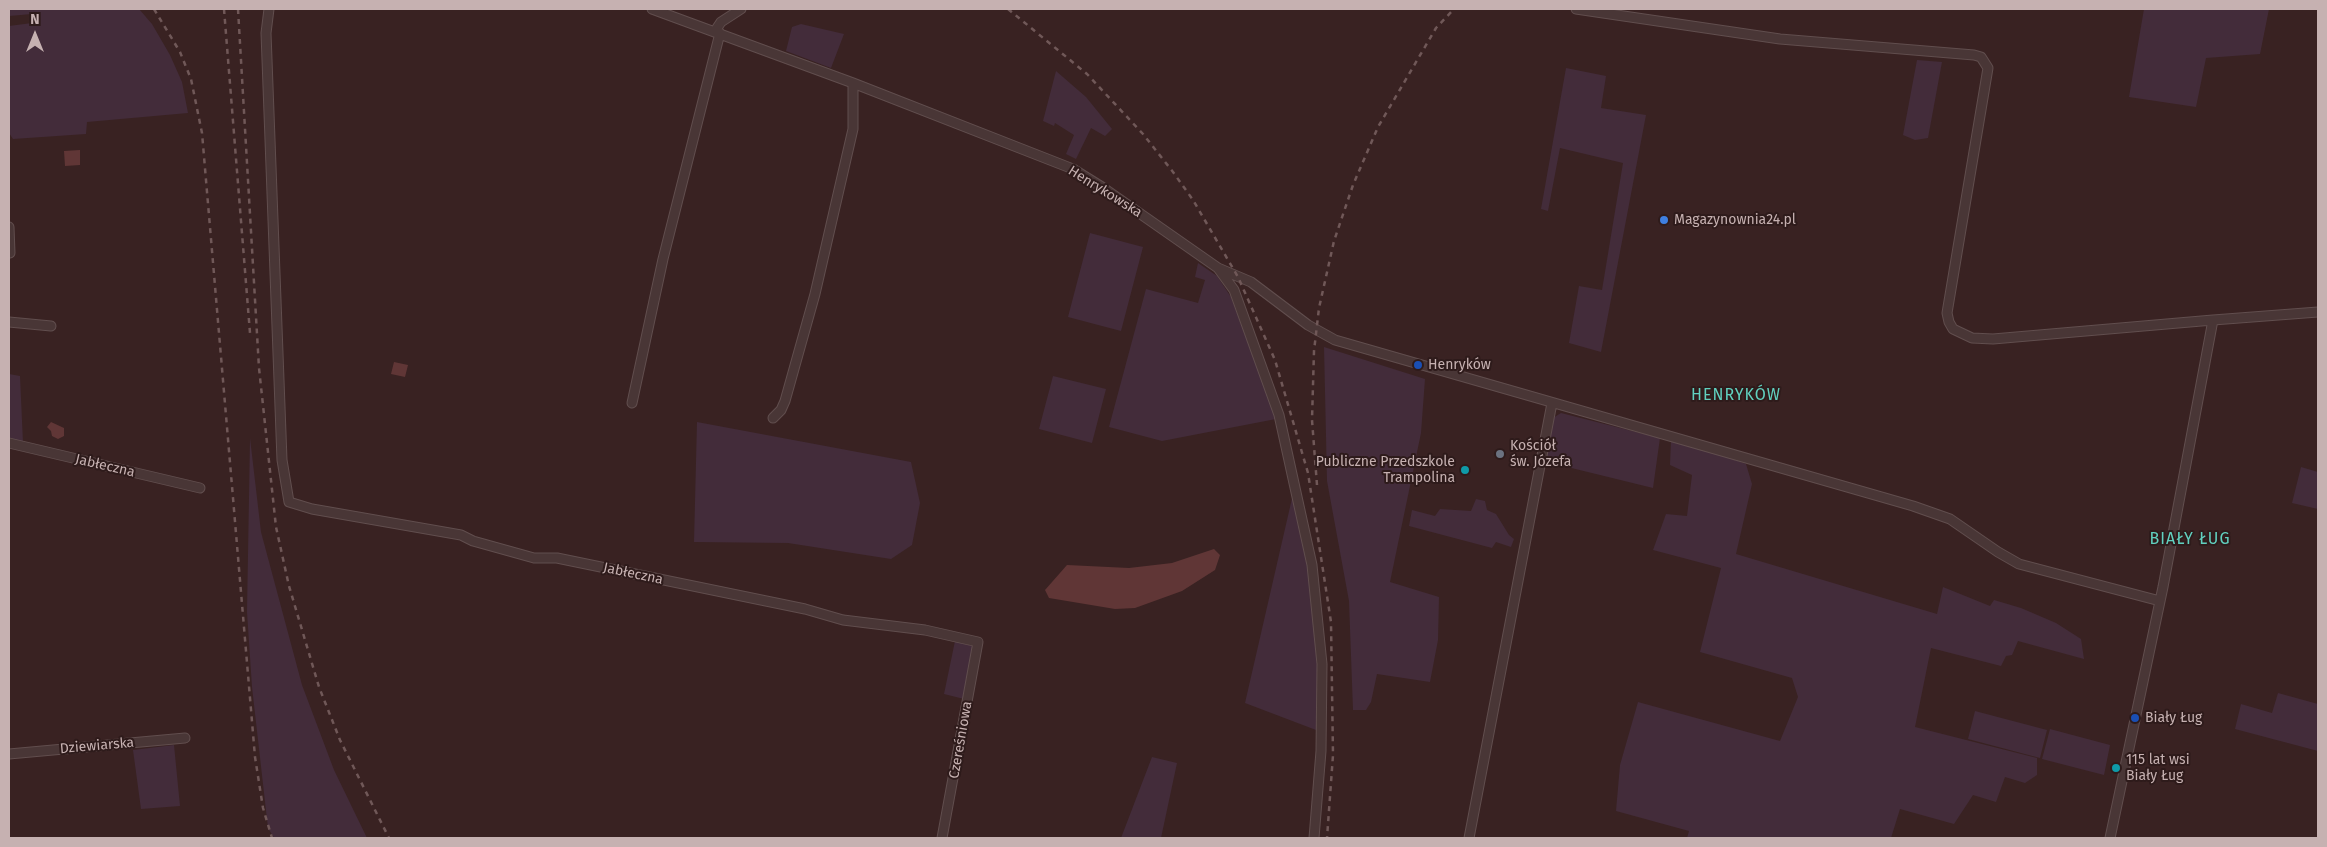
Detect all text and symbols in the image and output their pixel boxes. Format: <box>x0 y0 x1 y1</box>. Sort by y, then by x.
north arrow <box>10 10 60 60</box>
text: N <box>30 11 40 28</box>
street label: Henrykowska <box>1065 163 1145 221</box>
place label: Magazynownia24.pl <box>1674 212 1796 228</box>
marker: Magazynownia24.pl <box>1658 214 1670 226</box>
place label: Henryków <box>1428 357 1491 373</box>
marker: Henryków <box>1412 359 1424 371</box>
district label: HENRYKÓW <box>1690 386 1782 406</box>
place label: Kościół św. Józefa <box>1510 438 1571 471</box>
marker: Kościół św. Józefa <box>1494 448 1506 460</box>
street label: Jabłeczna <box>74 451 136 481</box>
place label: Publiczne Przedszkole Trampolina <box>1316 454 1455 487</box>
marker: Publiczne Przedszkole Trampolina <box>1459 464 1471 476</box>
district label: BIAŁY ŁUG <box>2148 530 2232 550</box>
street label: Jabłeczna <box>602 559 664 589</box>
street label: Czereśniowa <box>946 700 976 780</box>
place label: Biały Ług <box>2145 710 2202 726</box>
marker: Biały Ług <box>2129 712 2141 724</box>
street label: Dziewiarska <box>59 734 135 758</box>
place label: 115 lat wsi Biały Ług <box>2126 752 2190 784</box>
marker: 115 lat wsi Biały Ług <box>2110 762 2122 774</box>

